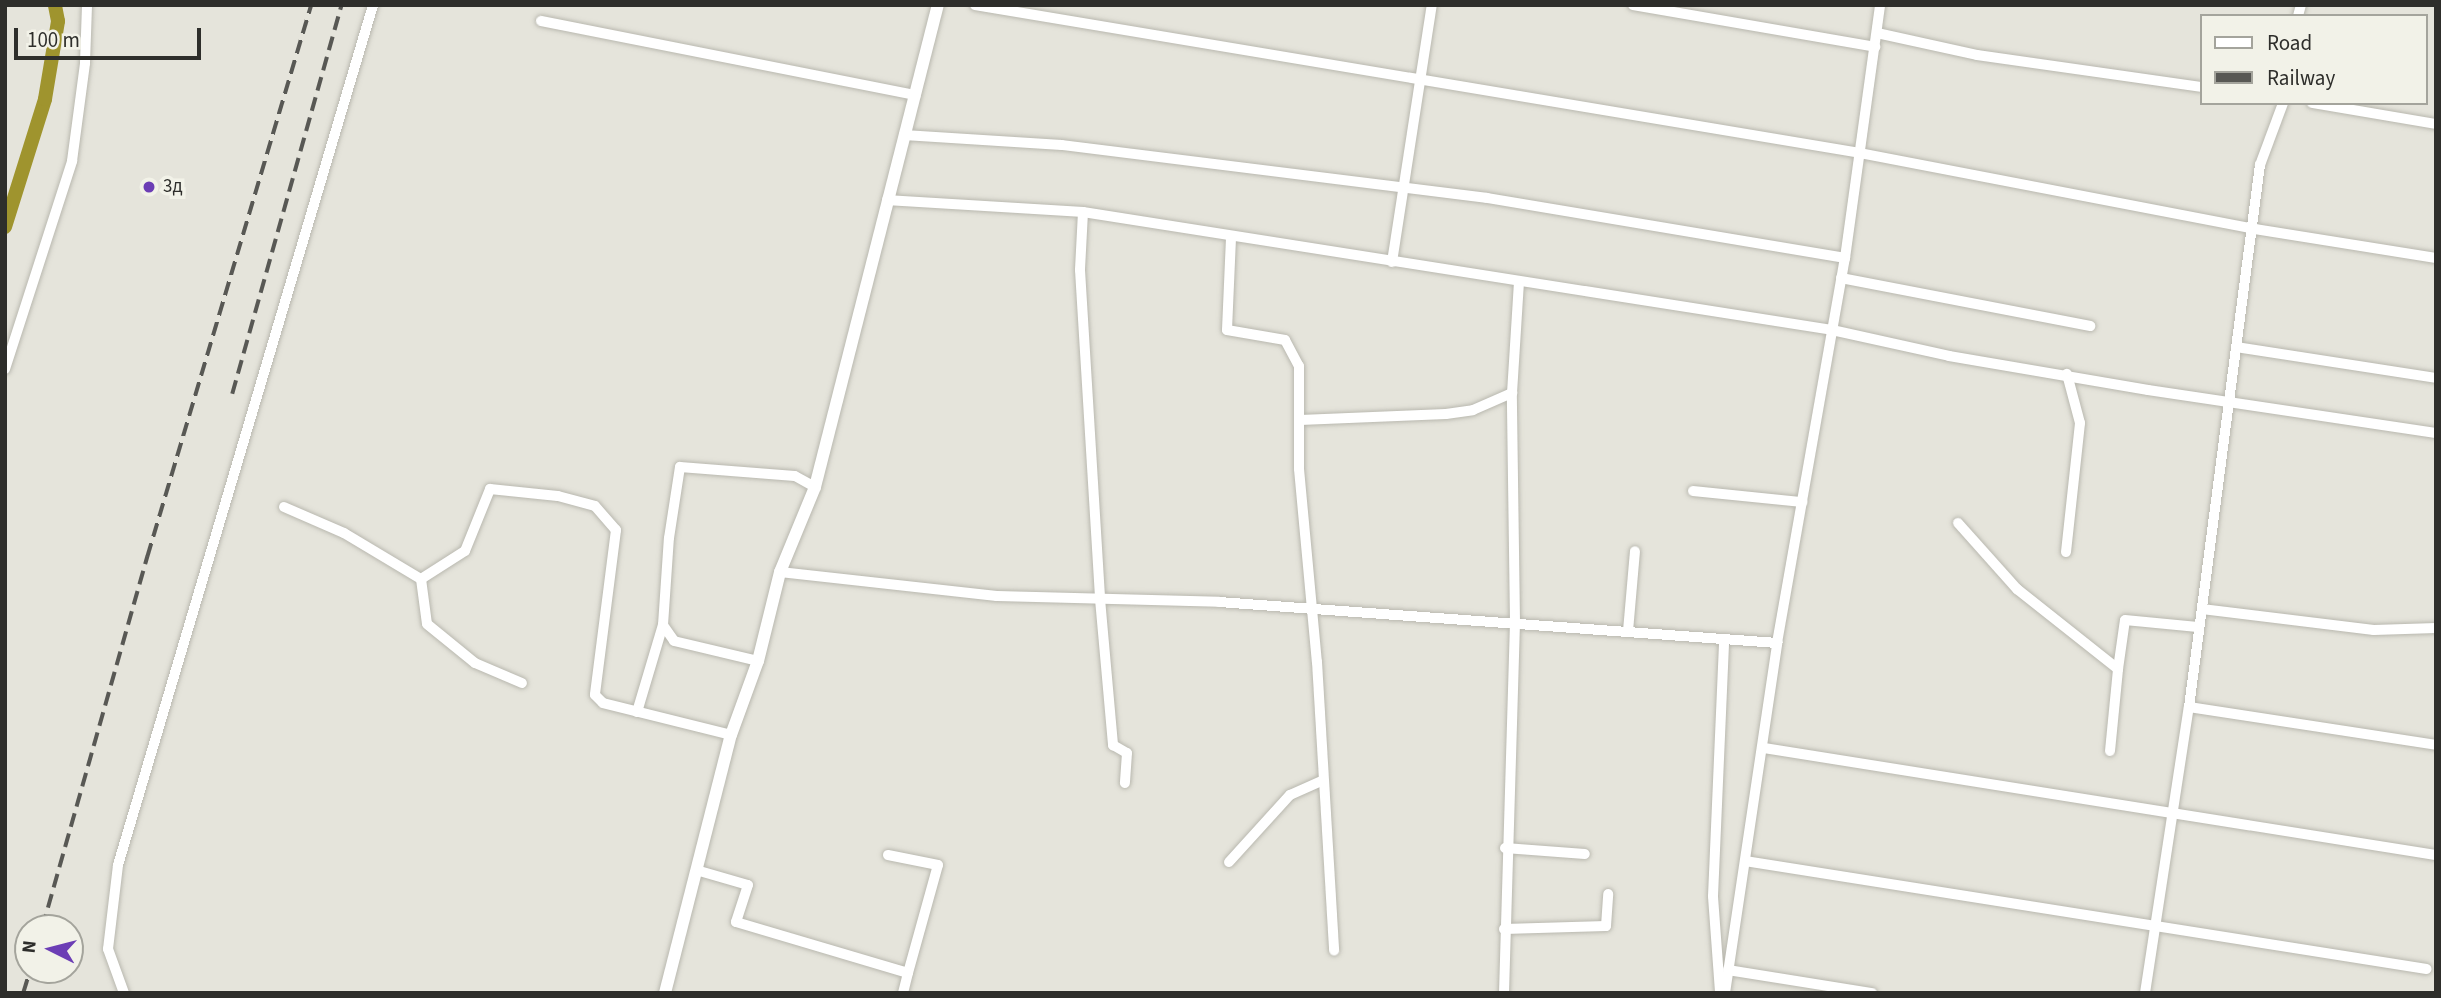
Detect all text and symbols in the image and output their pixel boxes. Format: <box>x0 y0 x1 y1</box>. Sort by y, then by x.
scale bar <box>18 14 205 58</box>
legend <box>2200 14 2427 105</box>
text: 100 m <box>27 25 80 55</box>
text: Road <box>2267 28 2312 58</box>
text: Railway <box>2267 63 2335 93</box>
place label: 3д <box>163 176 183 198</box>
marker: 3д <box>141 179 157 195</box>
north arrow <box>14 914 84 984</box>
text: N <box>16 939 44 955</box>

